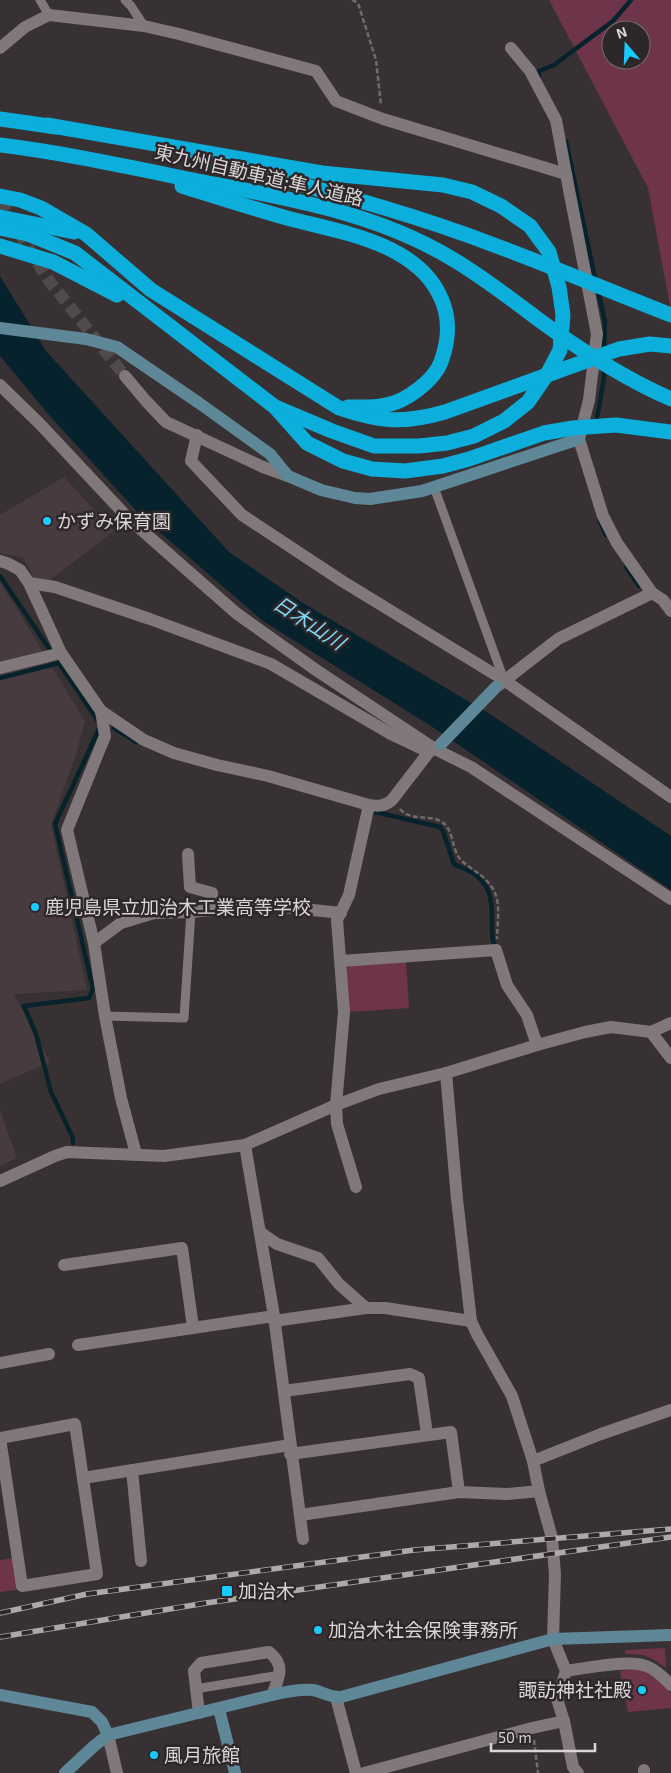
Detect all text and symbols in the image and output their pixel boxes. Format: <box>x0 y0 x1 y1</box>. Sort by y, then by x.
north arrow <box>601 20 651 70</box>
text: N <box>614 23 629 42</box>
street label: 東九州自動車道;隼人道路 <box>153 139 366 210</box>
place label: かずみ保育園 <box>57 509 171 532</box>
marker: かずみ保育園 <box>41 515 53 527</box>
water label: 日木山川 <box>269 590 351 655</box>
place label: 鹿児島県立加治木工業高等学校 <box>45 895 311 918</box>
marker: 鹿児島県立加治木工業高等学校 <box>29 901 41 913</box>
place label: 加治木 <box>238 1579 295 1602</box>
marker: 加治木 <box>220 1584 234 1598</box>
place label: 加治木社会保険事務所 <box>328 1618 518 1641</box>
marker: 加治木社会保険事務所 <box>312 1624 324 1636</box>
place label: 諏訪神社社殿 <box>518 1678 632 1701</box>
marker: 諏訪神社社殿 <box>636 1684 648 1696</box>
scale bar <box>491 1720 595 1752</box>
text: 50 m <box>498 1728 532 1746</box>
place label: 風月旅館 <box>164 1743 240 1766</box>
marker: 風月旅館 <box>148 1749 160 1761</box>

